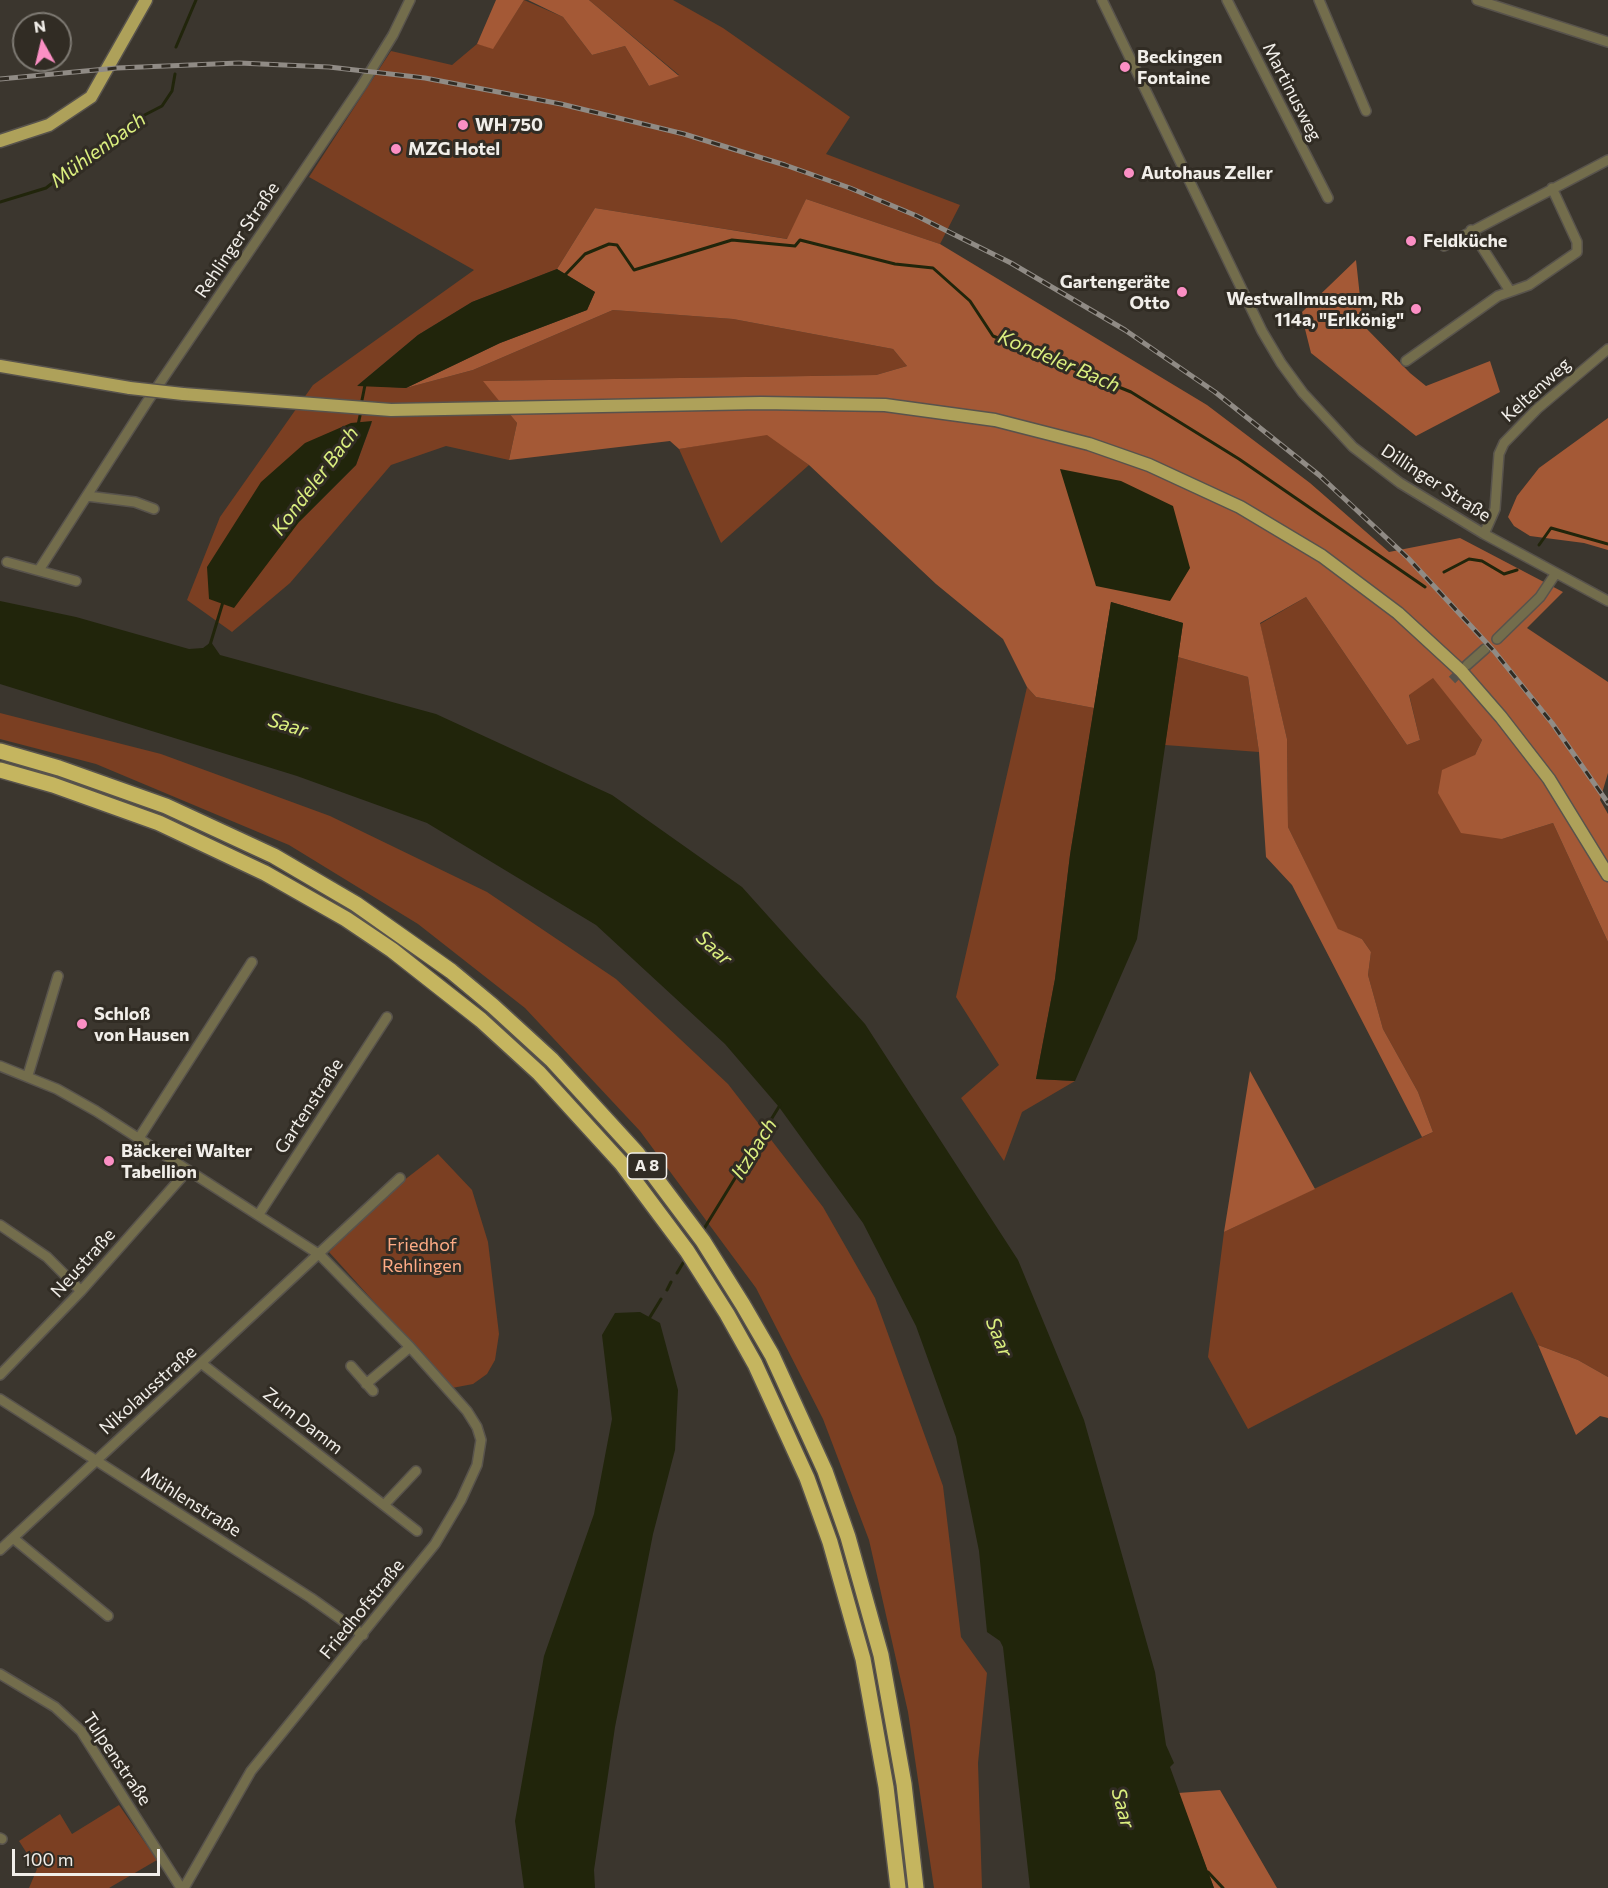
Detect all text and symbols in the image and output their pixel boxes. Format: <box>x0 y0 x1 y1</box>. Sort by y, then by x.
north arrow <box>12 12 72 72</box>
text: N <box>32 15 47 36</box>
street label: Martinusweg <box>1258 39 1326 145</box>
place label: Beckingen Fontaine <box>1137 46 1222 88</box>
marker: Beckingen Fontaine <box>1118 60 1132 74</box>
water label: Mühlenbach <box>45 107 151 193</box>
place label: WH 750 <box>475 114 543 136</box>
marker: WH 750 <box>456 118 470 132</box>
place label: MZG Hotel <box>408 138 500 160</box>
marker: MZG Hotel <box>389 142 403 156</box>
place label: Autohaus Zeller <box>1141 162 1273 184</box>
marker: Autohaus Zeller <box>1122 166 1136 180</box>
street label: Rehlinger Straße <box>190 178 284 302</box>
place label: Feldküche <box>1423 230 1507 252</box>
marker: Feldküche <box>1404 234 1418 248</box>
place label: Gartengeräte Otto <box>1060 271 1170 314</box>
marker: Gartengeräte Otto <box>1175 285 1189 299</box>
place label: Westwallmuseum, Rb 114a, "Erlkönig" <box>1226 288 1404 330</box>
marker: Westwallmuseum, Rb 114a, "Erlkönig" <box>1409 302 1423 316</box>
water label: Kondeler Bach <box>994 325 1124 397</box>
street label: Keltenweg <box>1497 353 1575 427</box>
water label: Kondeler Bach <box>266 422 364 540</box>
street label: Dillinger Straße <box>1377 440 1495 526</box>
water label: Saar <box>265 708 311 742</box>
water label: Saar <box>691 925 737 971</box>
place label: Schloß von Hausen <box>94 1003 190 1046</box>
marker: Schloß von Hausen <box>75 1017 89 1031</box>
street label: Gartenstraße <box>270 1054 348 1158</box>
water label: Itzbach <box>726 1114 782 1184</box>
place label: Bäckerei Walter Tabellion <box>121 1140 252 1182</box>
road number: A 8 <box>628 1153 666 1179</box>
marker: Bäckerei Walter Tabellion <box>102 1154 116 1168</box>
street label: Neustraße <box>46 1224 120 1302</box>
park label: Friedhof Rehlingen <box>382 1234 462 1276</box>
water label: Saar <box>980 1314 1018 1360</box>
street label: Nikolausstraße <box>95 1341 201 1439</box>
street label: Zum Damm <box>259 1383 347 1459</box>
street label: Mühlenstraße <box>137 1463 245 1541</box>
street label: Friedhofstraße <box>315 1555 409 1663</box>
street label: Tulpenstraße <box>78 1708 156 1810</box>
water label: Saar <box>1106 1785 1140 1831</box>
scale bar <box>15 1837 164 1875</box>
text: 100 m <box>23 1848 73 1870</box>

